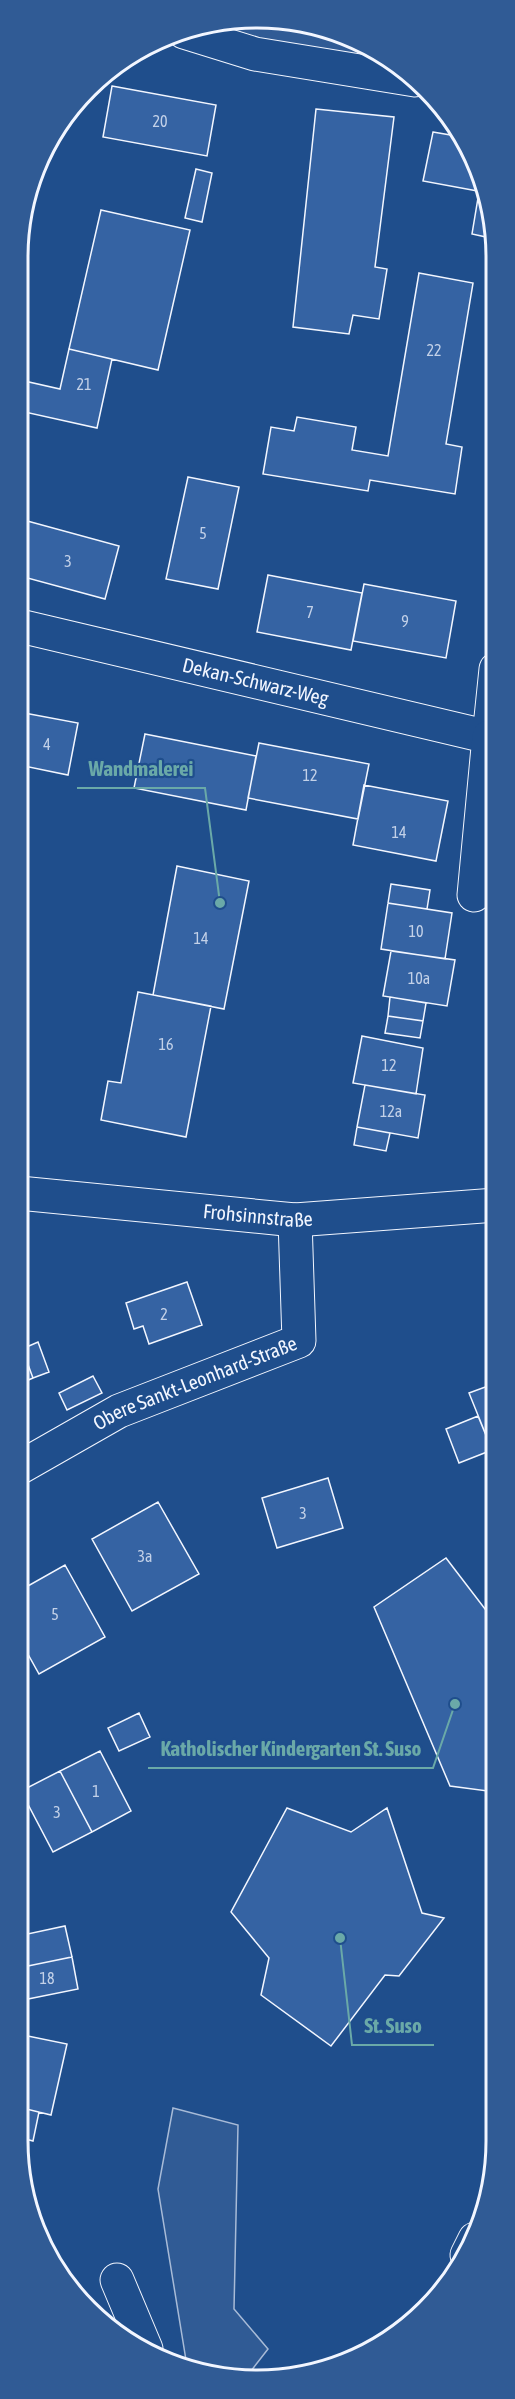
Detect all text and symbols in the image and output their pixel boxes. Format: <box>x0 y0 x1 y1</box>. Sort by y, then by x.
house number: 20 <box>152 112 168 130</box>
house number: 22 <box>426 341 442 359</box>
house number: 21 <box>76 375 92 393</box>
house number: 5 <box>199 524 207 542</box>
house number: 3 <box>64 552 72 570</box>
house number: 7 <box>306 603 314 621</box>
house number: 9 <box>401 612 409 630</box>
street label: Dekan-Schwarz-Weg <box>180 653 331 710</box>
house number: 4 <box>43 735 51 753</box>
callout: Wandmalerei <box>77 749 205 788</box>
text: Wandmalerei <box>88 756 193 780</box>
house number: 12 <box>302 766 318 784</box>
house number: 14 <box>391 823 407 841</box>
house number: 10 <box>408 922 424 940</box>
house number: 14 <box>193 929 209 947</box>
house number: 10a <box>408 969 430 987</box>
house number: 16 <box>158 1035 174 1053</box>
house number: 12 <box>381 1056 397 1074</box>
house number: 12a <box>380 1102 402 1120</box>
street label: Frohsinnstraße <box>202 1199 313 1231</box>
house number: 2 <box>160 1305 168 1323</box>
street label: Obere Sankt-Leonhard-Straße <box>89 1331 300 1434</box>
house number: 3 <box>299 1504 307 1522</box>
house number: 3a <box>138 1547 152 1565</box>
house number: 5 <box>51 1605 59 1623</box>
callout: Katholischer Kindergarten St. Suso <box>148 1729 433 1768</box>
text: Katholischer Kindergarten St. Suso <box>161 1736 422 1760</box>
house number: 1 <box>92 1782 100 1800</box>
house number: 3 <box>53 1803 61 1821</box>
house number: 18 <box>39 1969 55 1987</box>
callout: St. Suso <box>352 2006 434 2045</box>
text: St. Suso <box>364 2013 422 2037</box>

